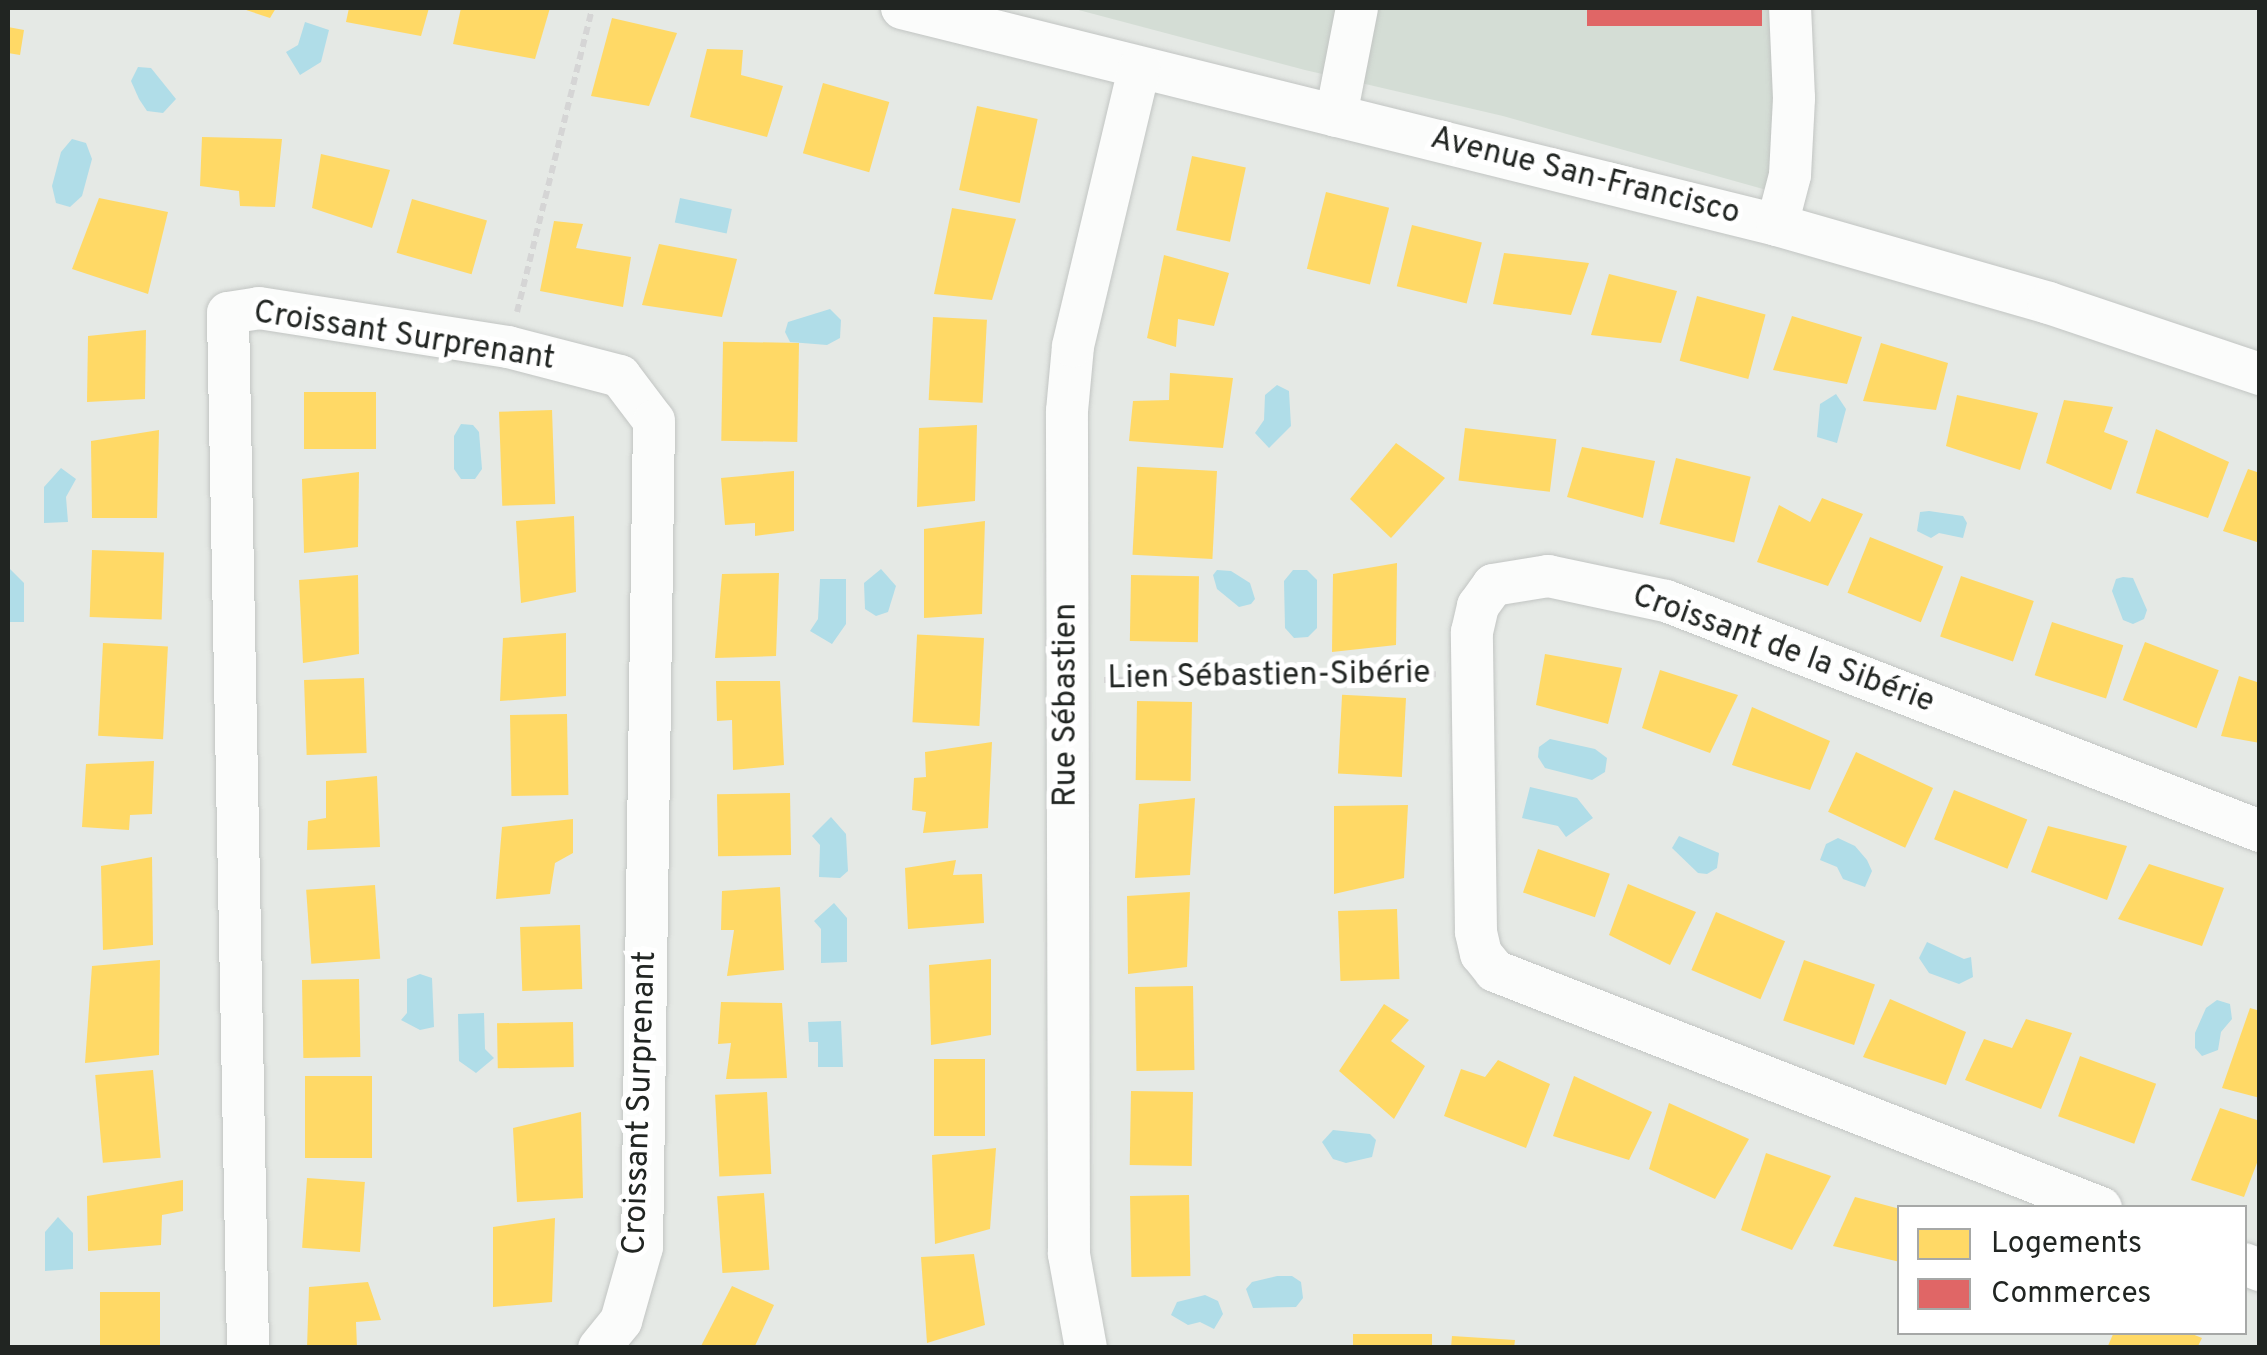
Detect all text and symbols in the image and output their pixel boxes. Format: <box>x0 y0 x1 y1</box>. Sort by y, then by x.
street label: Avenue San-Francisco <box>1426 120 1744 234</box>
street label: Croissant Surprenant <box>251 294 557 380</box>
street label: Croissant de la Sibérie <box>1627 577 1939 723</box>
street label: Rue Sébastien <box>1048 603 1086 807</box>
street label: Lien Sébastien-Sibérie <box>1107 655 1431 699</box>
street label: Croissant Surprenant <box>617 950 665 1256</box>
legend <box>1897 1205 2247 1335</box>
text: Logements <box>1991 1226 2142 1263</box>
text: Commerces <box>1991 1276 2151 1313</box>

